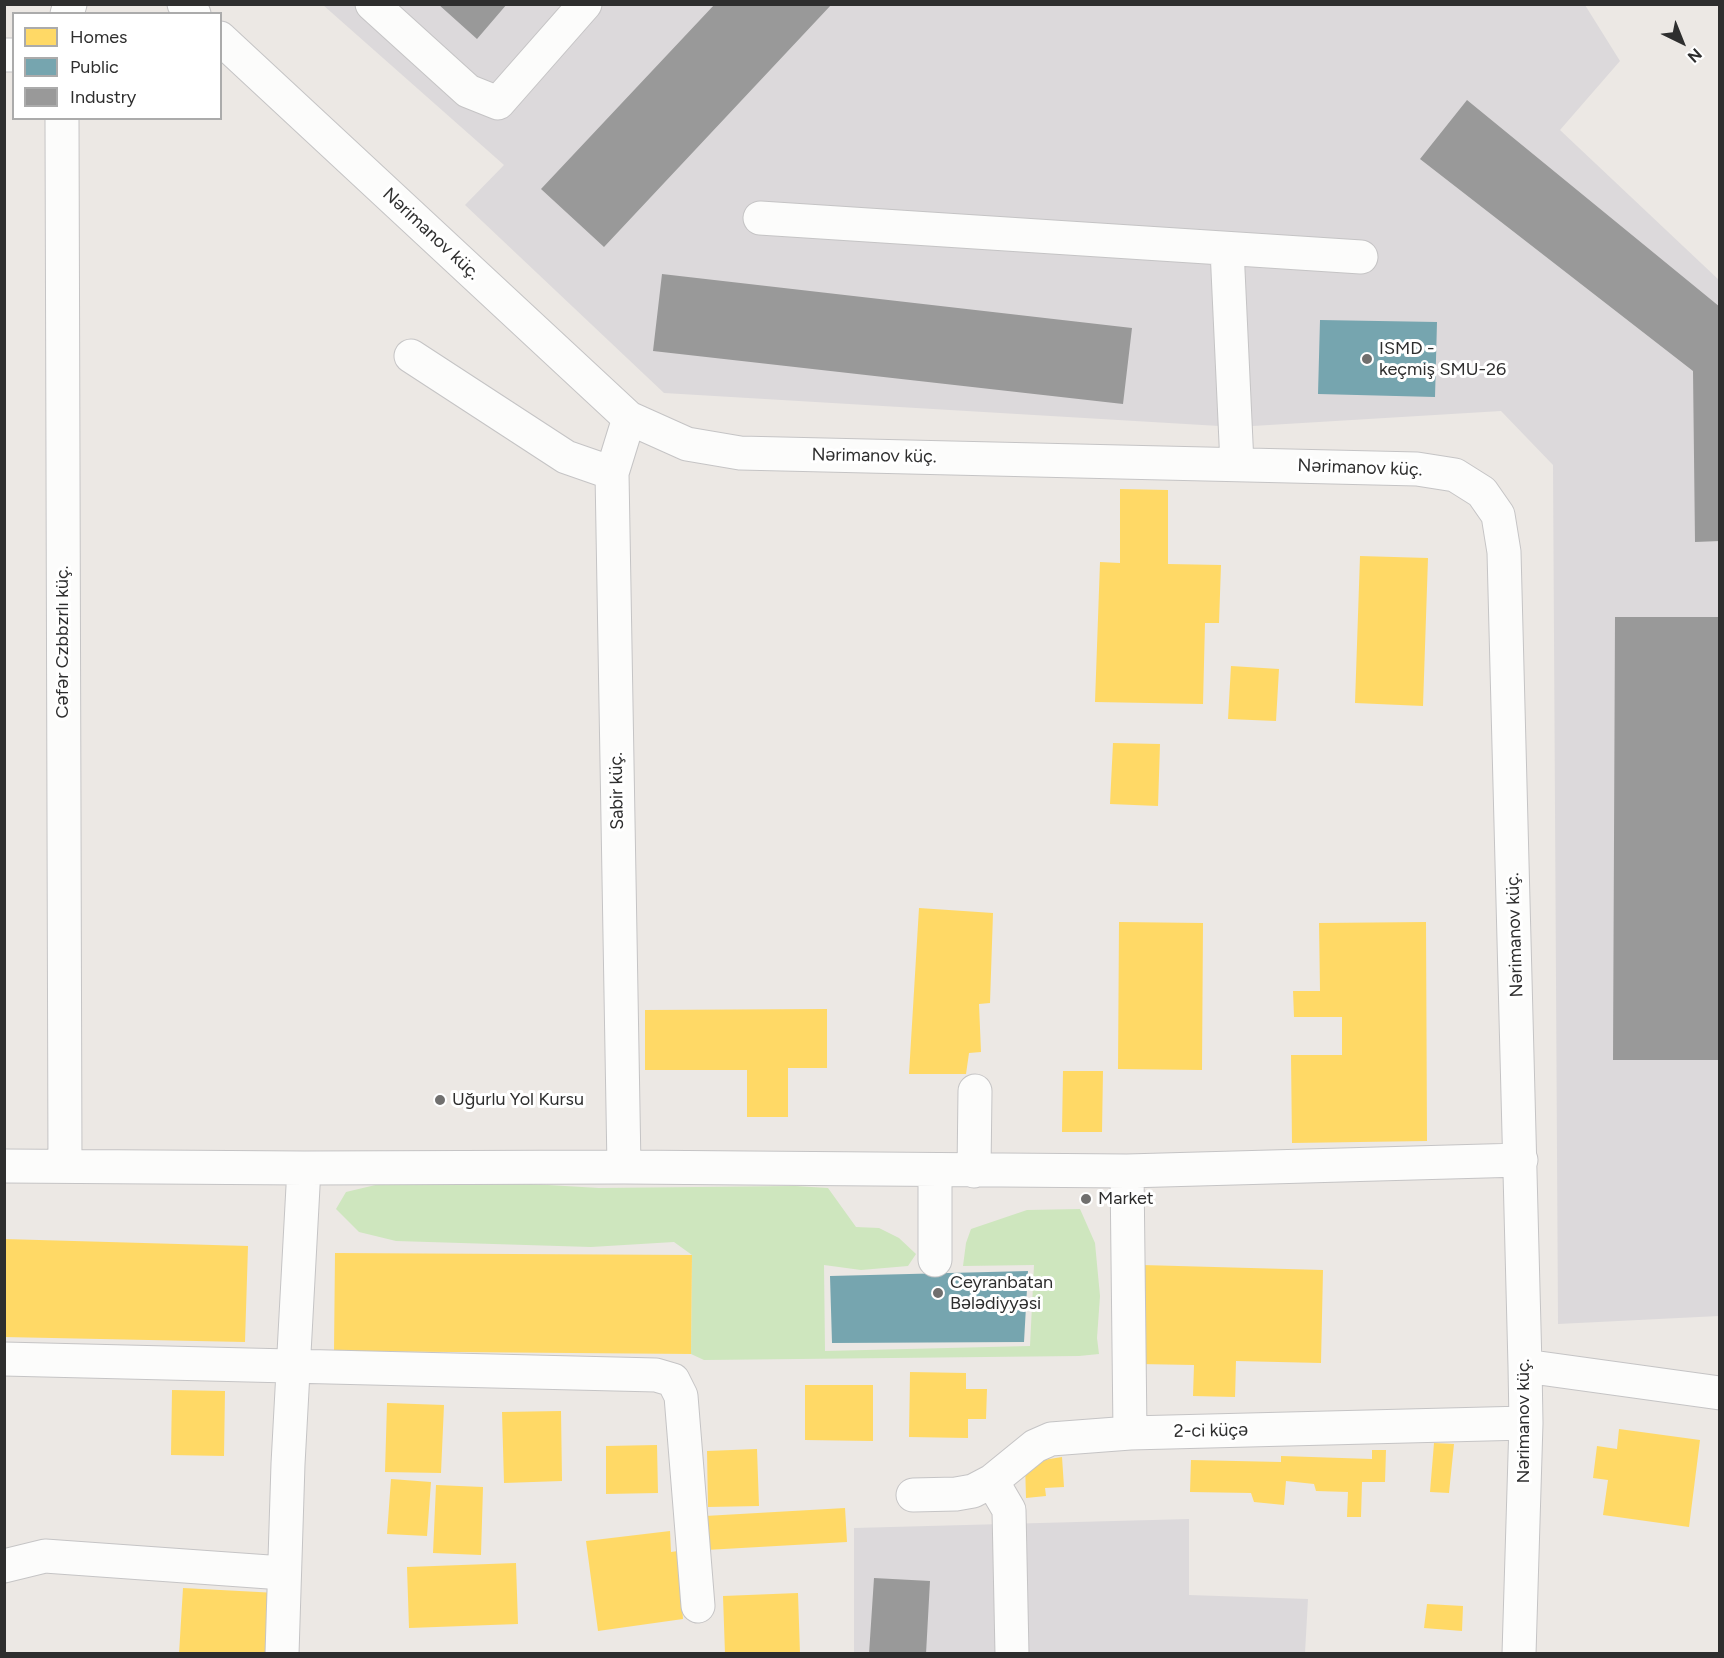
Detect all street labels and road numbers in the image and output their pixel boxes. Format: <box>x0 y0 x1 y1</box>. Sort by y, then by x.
street label: Nərimanov küç. <box>378 183 484 285</box>
street label: Nərimanov küç. <box>811 444 937 468</box>
street label: Nərimanov küç. <box>1297 455 1423 481</box>
street label: Cəfər Czbbzrlı küç. <box>52 566 74 718</box>
street label: Sabir küç. <box>606 752 628 830</box>
street label: Nərimanov küç. <box>1502 872 1528 998</box>
street label: Nərimanov küç. <box>1513 1358 1535 1484</box>
street label: 2-ci küçə <box>1174 1420 1248 1442</box>

